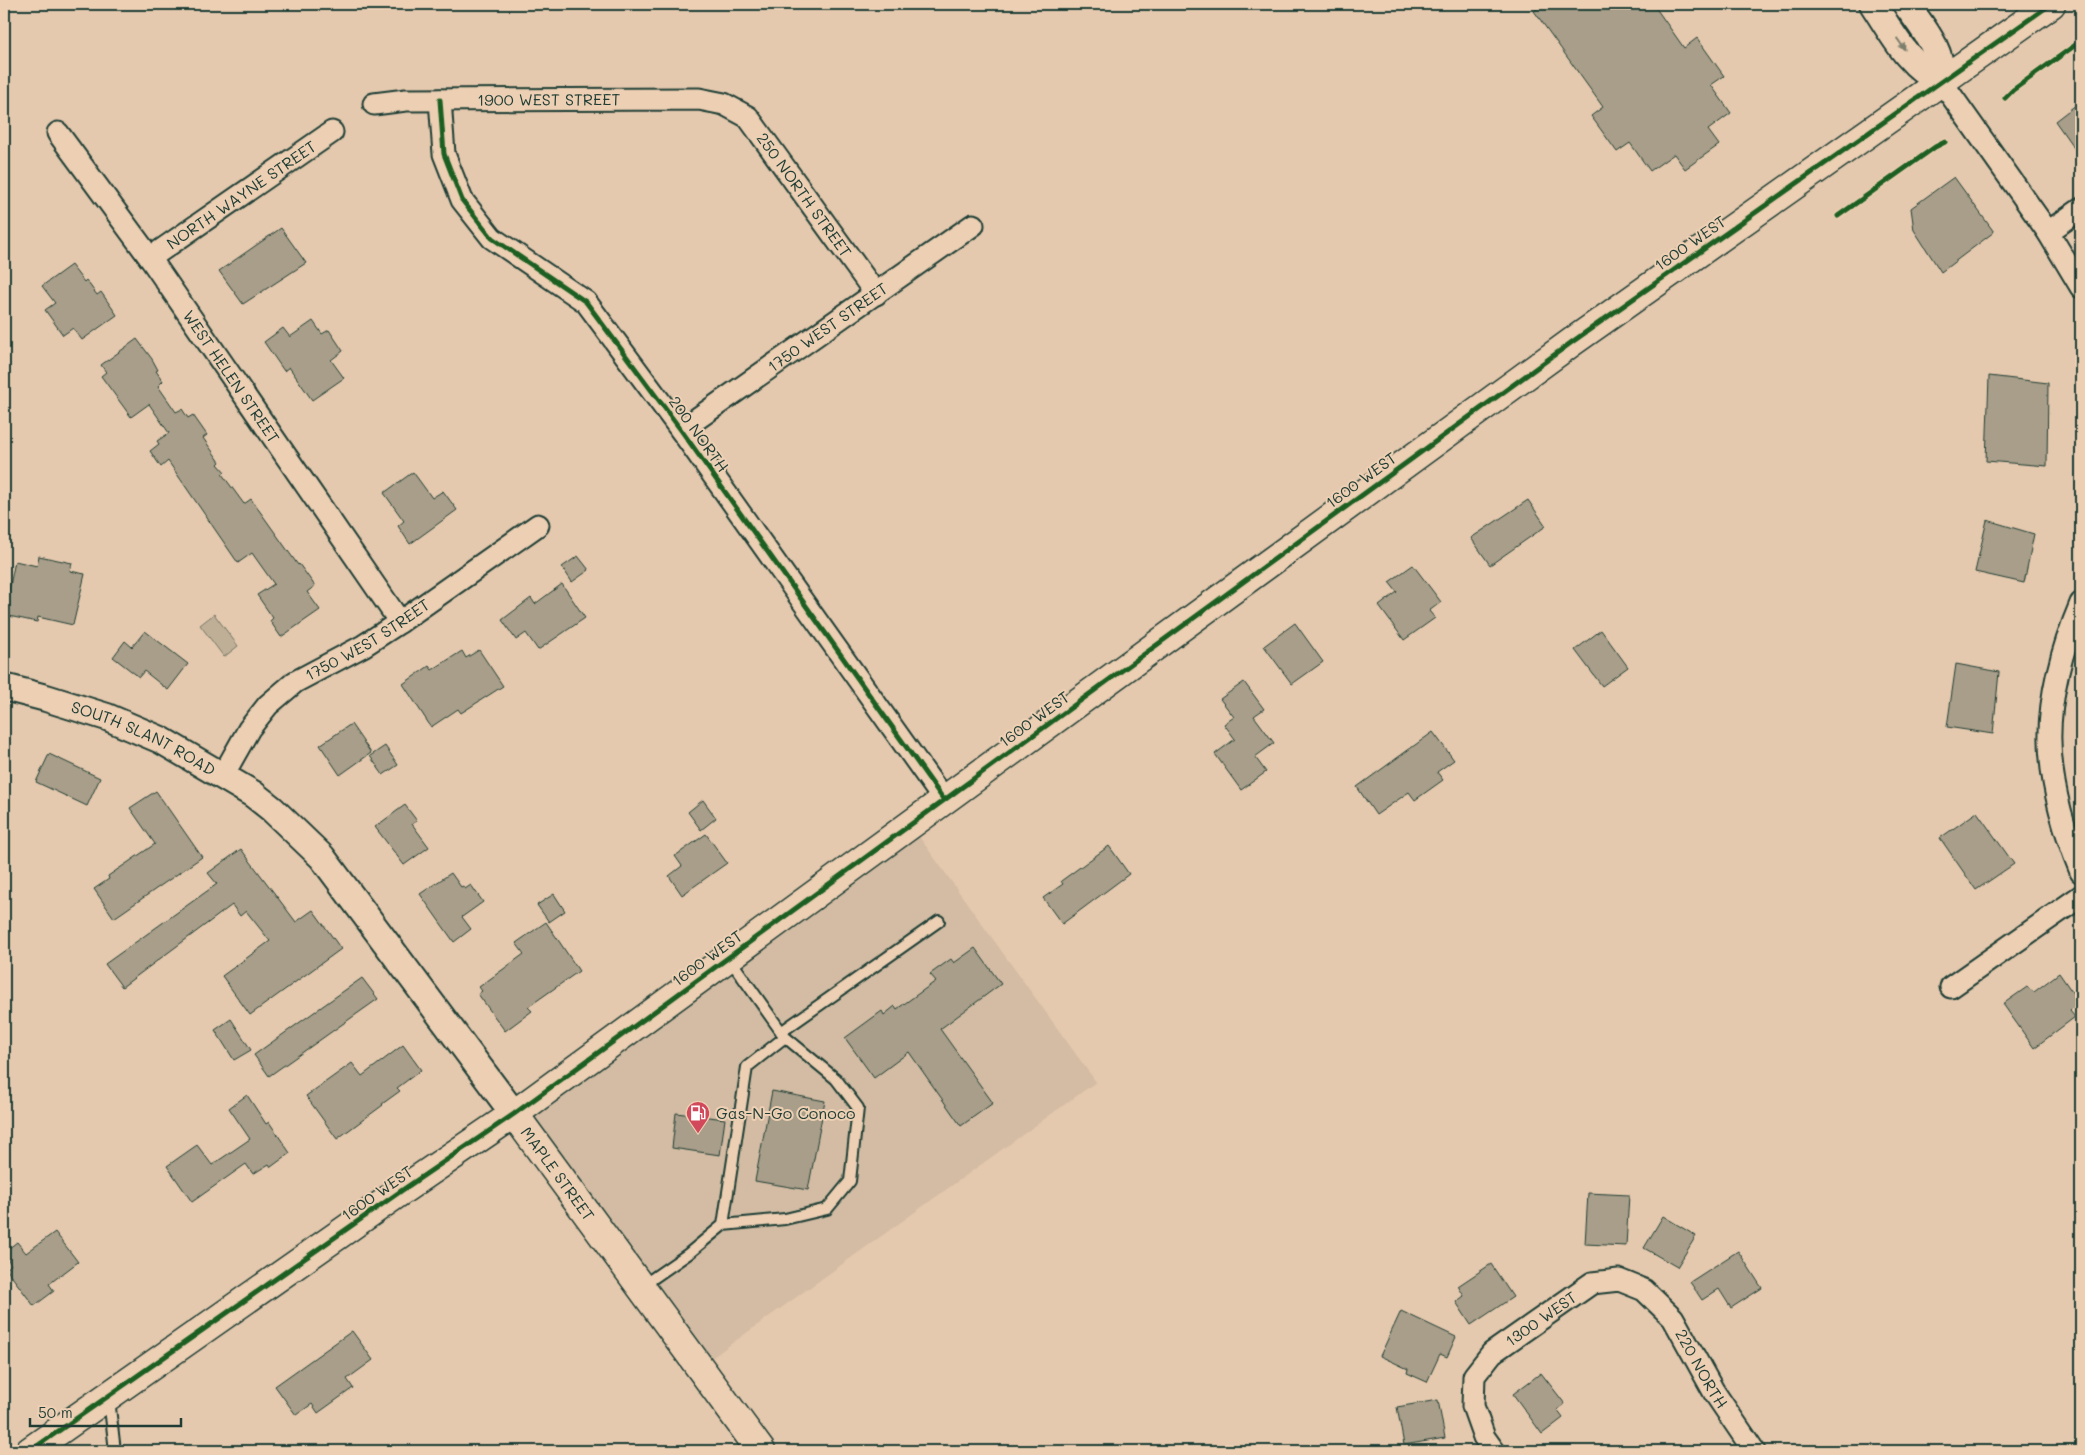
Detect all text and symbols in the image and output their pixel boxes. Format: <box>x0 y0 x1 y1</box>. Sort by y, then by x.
one-way arrow <box>1896 37 1906 51</box>
street label: 1900 WEST STREET <box>477 88 620 110</box>
street label: 250 NORTH STREET <box>752 128 857 261</box>
street label: NORTH WAYNE STREET <box>162 135 320 254</box>
street label: 1600 WEST <box>1650 210 1730 275</box>
street label: 1750 WEST STREET <box>763 277 891 376</box>
street label: WEST HELEN STREET <box>179 306 285 447</box>
street label: 200 NORTH <box>665 392 734 476</box>
street label: 1600 WEST <box>1321 447 1400 512</box>
street label: 1750 WEST STREET <box>301 593 434 685</box>
street label: 1600 WEST <box>994 686 1073 751</box>
street label: SOUTH SLANT ROAD <box>69 696 220 780</box>
street label: 1600 WEST <box>667 925 746 990</box>
fuel station icon: Gas-N-Go Conoco <box>685 1100 711 1134</box>
place label: Gas-N-Go Conoco <box>716 1102 856 1123</box>
street label: MAPLE STREET <box>517 1122 600 1225</box>
street label: 1600 WEST <box>337 1160 417 1225</box>
street label: 1300 WEST <box>1501 1286 1581 1351</box>
street label: 220 NORTH <box>1671 1325 1733 1412</box>
scale bar <box>30 1395 181 1427</box>
text: 50 m <box>38 1402 73 1422</box>

